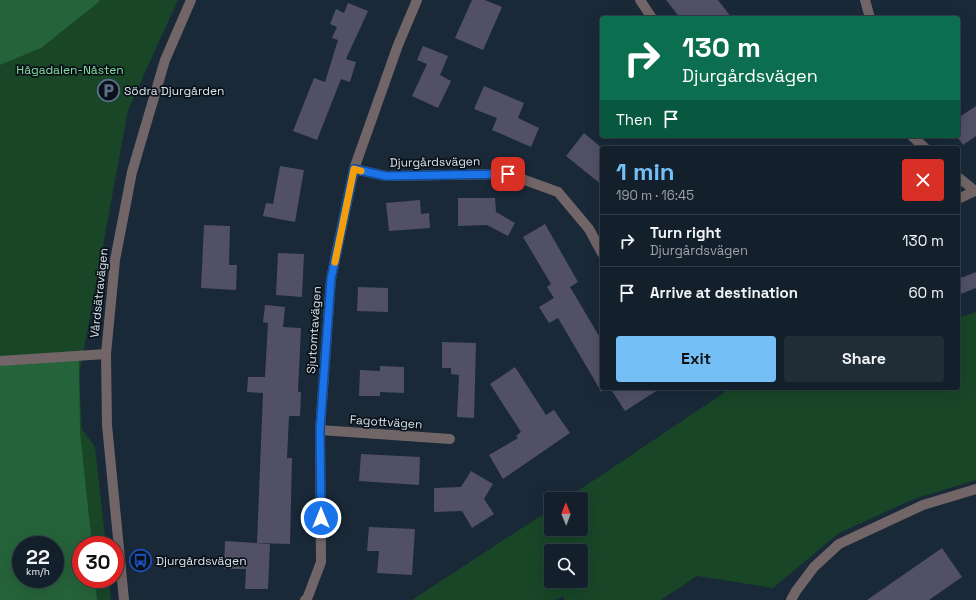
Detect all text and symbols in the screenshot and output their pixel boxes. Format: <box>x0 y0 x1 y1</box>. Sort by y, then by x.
text: 130 m <box>682 29 761 65</box>
icon: right <box>616 32 668 84</box>
park label: Hågadalen-Nåsten <box>16 62 124 78</box>
text: Djurgårdsvägen <box>682 64 818 87</box>
parking icon: Södra Djurgården <box>96 78 122 104</box>
place label: Södra Djurgården <box>124 83 224 99</box>
icon: arrive <box>660 108 682 130</box>
text: Then <box>616 110 652 129</box>
street label: Djurgårdsvägen <box>390 153 480 171</box>
text: 1 min <box>616 156 675 187</box>
pin <box>491 157 525 191</box>
button: close <box>902 159 944 201</box>
icon: arrive <box>497 163 519 185</box>
text: 190 m · 16:45 <box>616 187 694 204</box>
text: Turn right <box>650 223 721 242</box>
icon: right <box>616 230 638 252</box>
text: 130 m <box>902 231 944 250</box>
text: Djurgårdsvägen <box>650 242 748 259</box>
street label: Vårdsätravägen <box>86 247 112 339</box>
icon: arrive <box>616 282 638 304</box>
text: Arrive at destination <box>650 283 798 302</box>
text: 60 m <box>908 283 944 302</box>
street label: Sjutomtavägen <box>303 286 325 374</box>
button: Exit <box>616 336 776 382</box>
button: Share <box>784 336 944 382</box>
street label: Fagottvägen <box>349 411 423 433</box>
north arrow <box>544 492 588 536</box>
map controls <box>544 492 588 588</box>
position arrow <box>300 497 342 539</box>
speed limit sign: 30 <box>72 536 124 588</box>
text: 22 <box>26 544 50 570</box>
button: search <box>544 544 588 588</box>
bus stop icon: Djurgårdsvägen <box>127 548 153 574</box>
place label: Djurgårdsvägen <box>156 553 247 569</box>
text: km/h <box>26 565 50 578</box>

